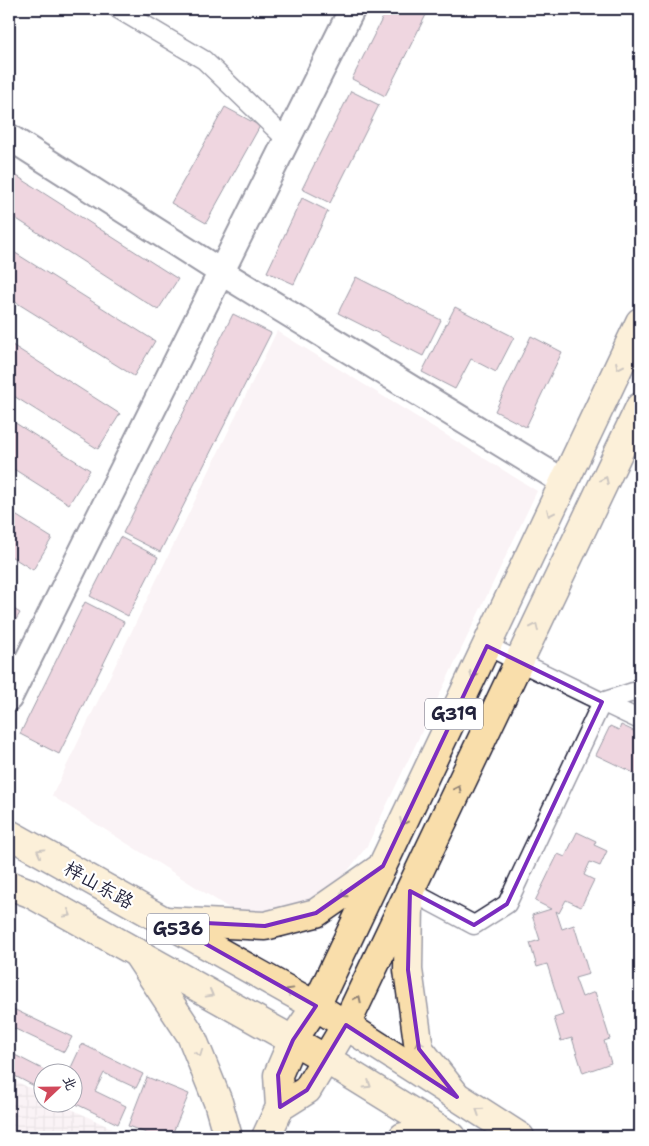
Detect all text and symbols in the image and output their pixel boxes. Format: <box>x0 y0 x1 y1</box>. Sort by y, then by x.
one-way arrow <box>615 361 626 370</box>
one-way arrow <box>599 476 610 485</box>
one-way arrow <box>546 507 556 516</box>
one-way arrow <box>529 623 540 632</box>
one-way arrow <box>469 670 479 679</box>
road number: G319 <box>425 699 483 730</box>
one-way arrow <box>452 786 462 795</box>
one-way arrow <box>399 817 410 826</box>
one-way arrow <box>36 848 45 858</box>
street label: 梓山东路 <box>60 856 138 914</box>
one-way arrow <box>339 888 349 897</box>
one-way arrow <box>62 908 71 918</box>
road number: G536 <box>147 914 209 944</box>
one-way arrow <box>204 987 213 997</box>
one-way arrow <box>285 987 294 997</box>
one-way arrow <box>352 995 362 1004</box>
one-way arrow <box>414 1038 425 1047</box>
one-way arrow <box>192 1048 203 1057</box>
north arrow <box>32 1064 82 1114</box>
text: 北 <box>59 1073 81 1093</box>
one-way arrow <box>362 1079 371 1088</box>
one-way arrow <box>475 1108 484 1117</box>

